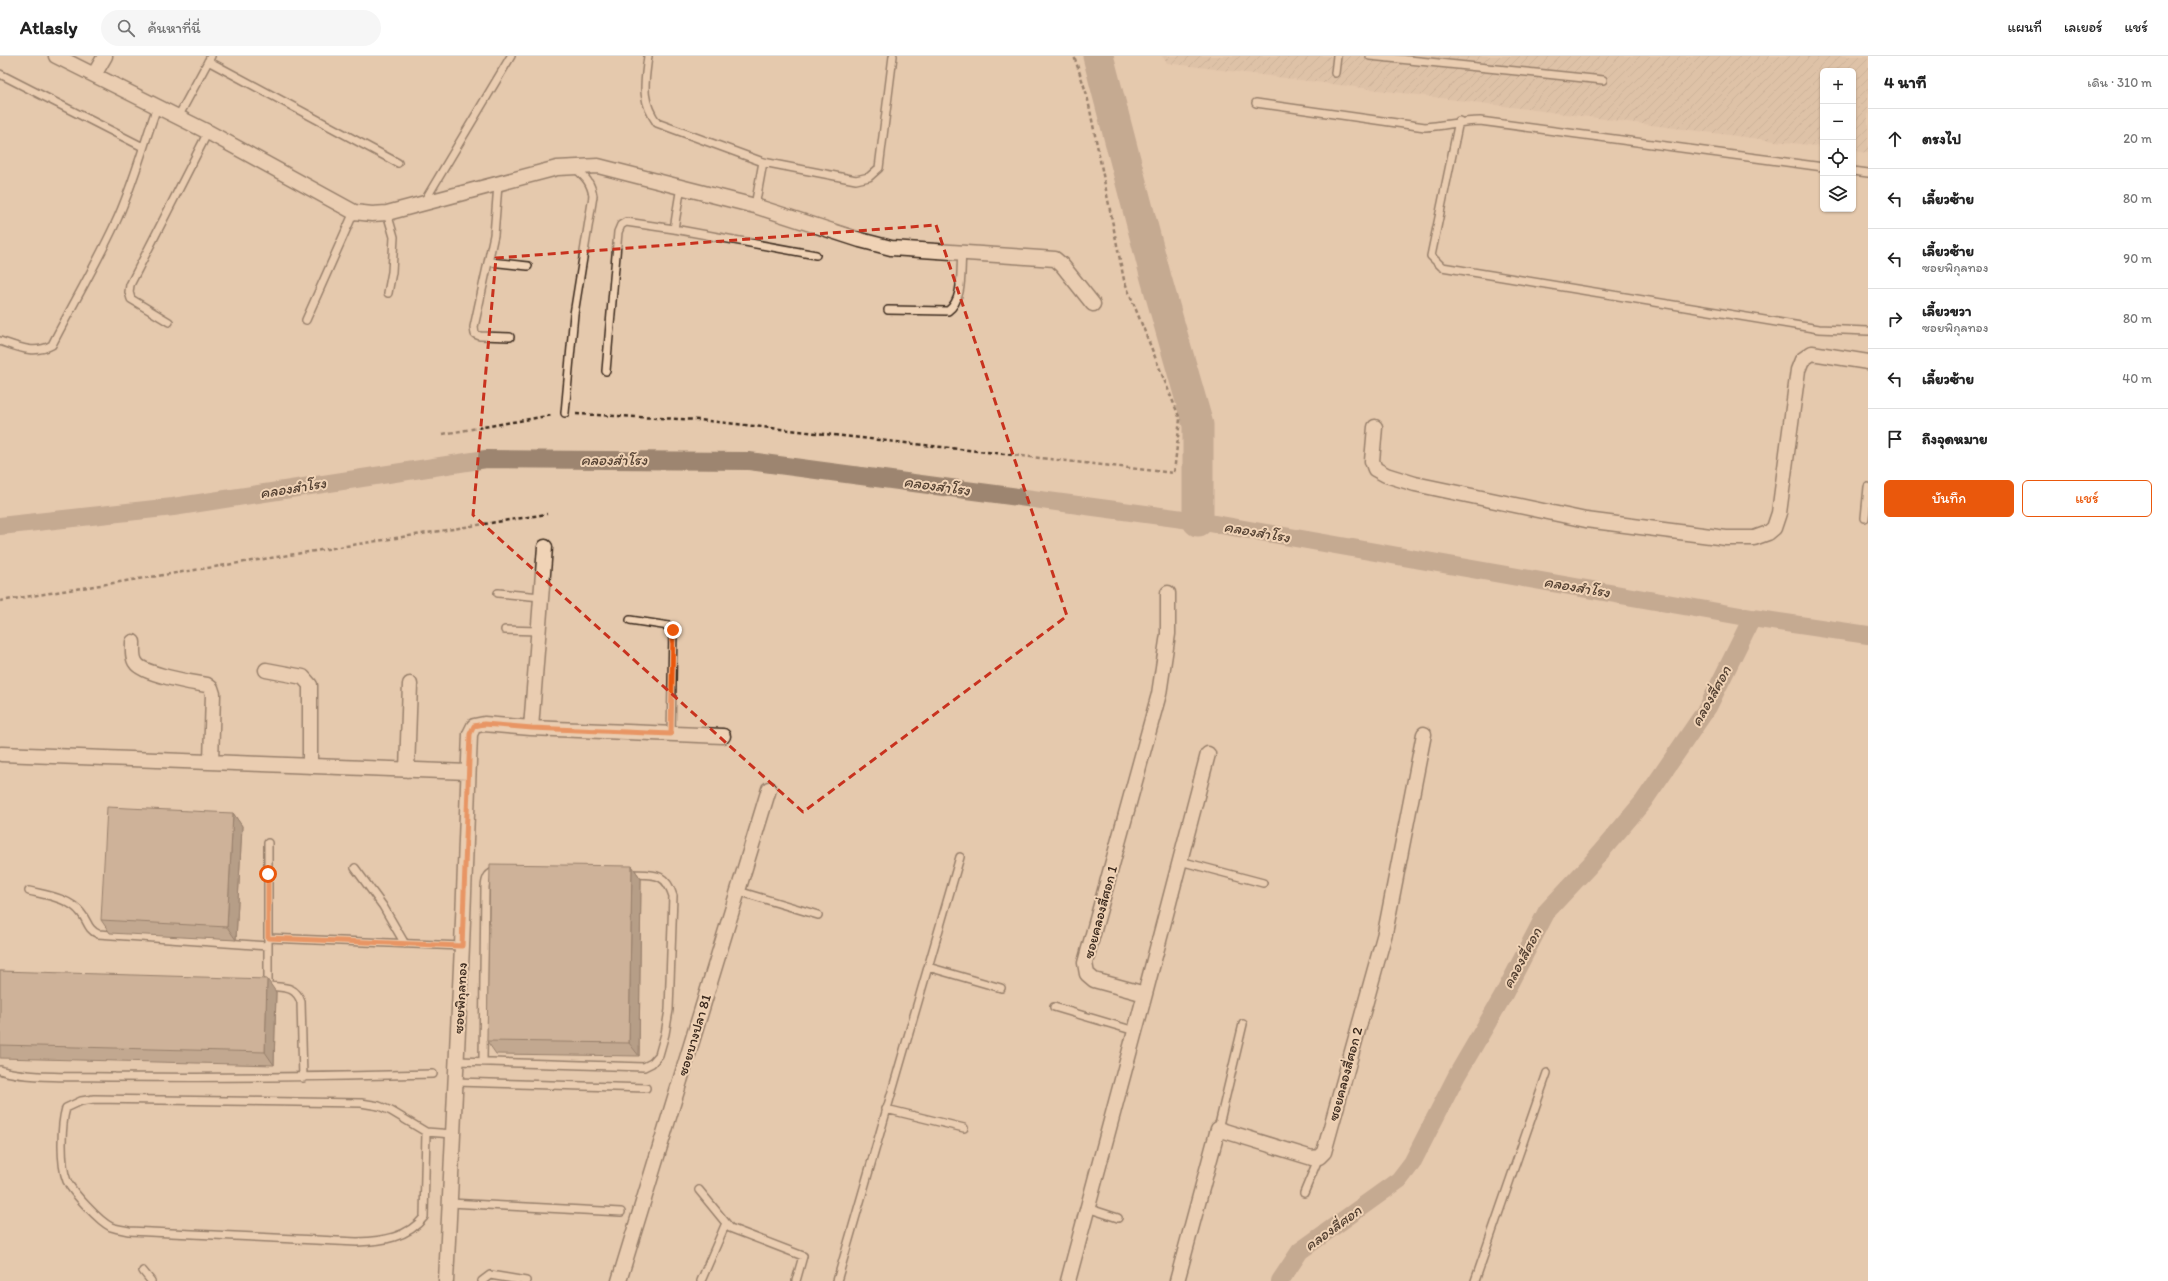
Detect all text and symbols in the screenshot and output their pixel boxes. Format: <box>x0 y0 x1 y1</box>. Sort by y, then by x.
search box <box>101 10 381 46</box>
text: Atlasly <box>20 16 77 39</box>
icon: search <box>115 17 137 39</box>
text: ค้นหาที่นี่ <box>147 19 201 37</box>
text: แผนที่ <box>2008 19 2042 36</box>
text: เลเยอร์ <box>2064 19 2103 36</box>
text: แชร์ <box>2125 19 2148 36</box>
map controls <box>1820 68 1856 212</box>
button: + <box>1820 68 1856 104</box>
text: 4 นาที <box>1884 72 1926 92</box>
text: เดิน · 310 m <box>2087 75 2152 90</box>
button: − <box>1820 104 1856 140</box>
icon: ahead <box>1884 128 1906 150</box>
text: ตรงไป <box>1922 130 1961 148</box>
text: 20 m <box>2123 131 2152 146</box>
button: locate <box>1820 140 1856 176</box>
button: layers <box>1820 176 1856 212</box>
icon: left <box>1884 188 1906 210</box>
text: เลี้ยวซ้าย <box>1922 190 1974 208</box>
text: 80 m <box>2123 191 2152 206</box>
text: เลี้ยวซ้าย <box>1922 242 1974 260</box>
icon: left <box>1884 248 1906 270</box>
text: 90 m <box>2123 251 2152 266</box>
text: ซอยพิกุลทอง <box>1922 260 1988 275</box>
text: เลี้ยวขวา <box>1922 302 1972 320</box>
icon: right <box>1884 308 1906 330</box>
text: 80 m <box>2123 311 2152 326</box>
text: ซอยพิกุลทอง <box>1922 320 1988 335</box>
icon: left <box>1884 368 1906 390</box>
text: เลี้ยวซ้าย <box>1922 370 1974 388</box>
text: 40 m <box>2122 371 2152 386</box>
icon: arrive <box>1884 428 1906 450</box>
text: ถึงจุดหมาย <box>1922 430 1988 448</box>
water label: คลองสำโรง <box>581 451 648 469</box>
water label: คลองสำโรง <box>903 472 972 500</box>
water label: คลองสำโรง <box>259 474 328 502</box>
button: บันทึก <box>1884 480 2014 517</box>
button: แชร์ <box>2022 480 2152 517</box>
water label: คลองสำโรง <box>1223 517 1292 547</box>
water label: คลองสำโรง <box>1543 572 1612 602</box>
route end <box>664 621 682 639</box>
water label: คลองสี่ศอก <box>1687 662 1735 729</box>
street label: ซอยคลองสี่ศอก 1 <box>1080 863 1121 960</box>
route start <box>259 865 277 883</box>
water label: คลองสี่ศอก <box>1498 924 1546 992</box>
street label: ซอยพิกุลทอง <box>450 962 472 1034</box>
street label: ซอยบางปลา 81 <box>674 992 715 1078</box>
street label: ซอยคลองสี่ศอก 2 <box>1325 1025 1366 1123</box>
water label: คลองสี่ศอก <box>1301 1201 1366 1255</box>

